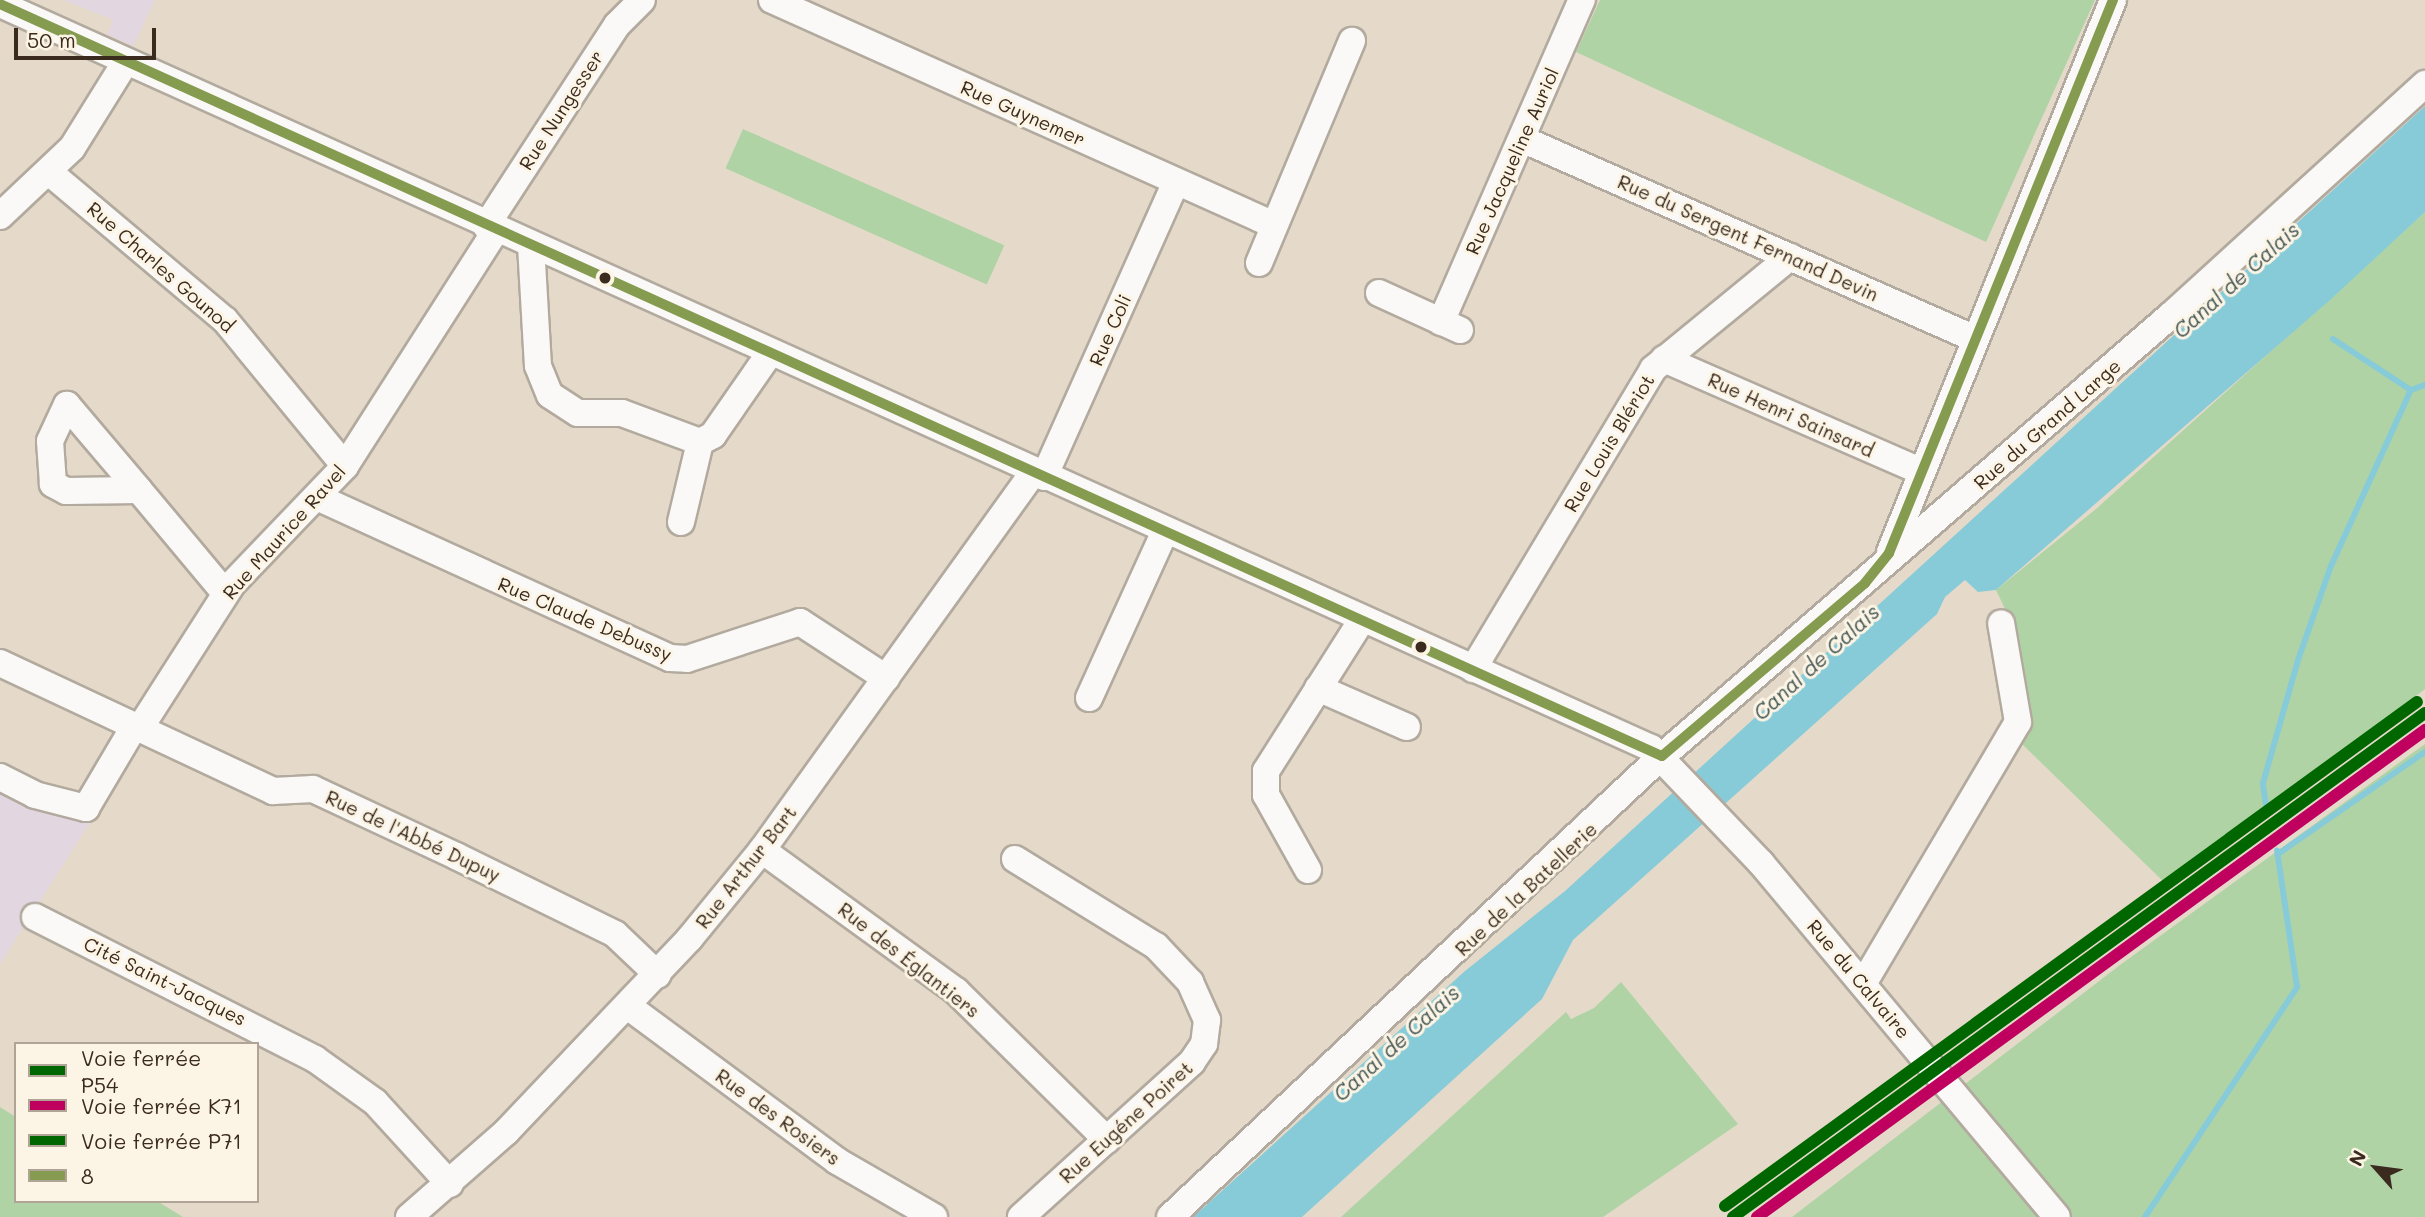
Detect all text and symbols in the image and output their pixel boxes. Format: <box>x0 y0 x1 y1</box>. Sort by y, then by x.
scale bar <box>18 14 159 58</box>
text: 50 m <box>27 26 76 53</box>
street label: Rue Nungesser <box>514 46 608 174</box>
street label: Rue Jacqueline Auriol <box>1460 64 1564 258</box>
street label: Rue Guynemer <box>957 75 1089 151</box>
street label: Rue du Sergent Fernand Devin <box>1614 170 1882 306</box>
street label: Rue Charles Gounod <box>83 197 239 337</box>
water label: Canal de Calais <box>2168 217 2304 343</box>
unlabelled marker <box>598 271 612 285</box>
street label: Rue Coli <box>1084 291 1136 369</box>
street label: Rue du Grand Large <box>1969 354 2125 494</box>
street label: Rue Henri Sainsard <box>1705 368 1877 462</box>
street label: Rue Louis Blériot <box>1559 370 1659 516</box>
street label: Rue Maurice Ravel <box>218 460 350 604</box>
street label: Rue Claude Debussy <box>495 572 675 666</box>
water label: Canal de Calais <box>1748 599 1884 725</box>
unlabelled marker <box>1414 640 1428 654</box>
street label: Rue de l'Abbé Dupuy <box>322 786 504 886</box>
street label: Rue Arthur Bart <box>691 801 801 933</box>
street label: Rue de la Batellerie <box>1451 818 1601 960</box>
street label: Rue des Églantiers <box>834 898 984 1022</box>
street label: Rue du Calvaire <box>1803 915 1915 1043</box>
street label: Cité Saint-Jacques <box>80 932 250 1030</box>
water label: Canal de Calais <box>1328 980 1464 1106</box>
legend <box>14 1042 259 1203</box>
text: Voie ferrée P54 <box>81 1044 201 1098</box>
street label: Rue Eugéne Poiret <box>1055 1056 1197 1188</box>
street label: Rue des Rosiers <box>711 1064 845 1170</box>
text: Voie ferrée K71 <box>81 1092 242 1119</box>
text: Voie ferrée P71 <box>81 1127 242 1154</box>
north arrow <box>2341 1133 2411 1203</box>
text: N <box>2343 1146 2371 1170</box>
text: 8 <box>81 1162 94 1189</box>

